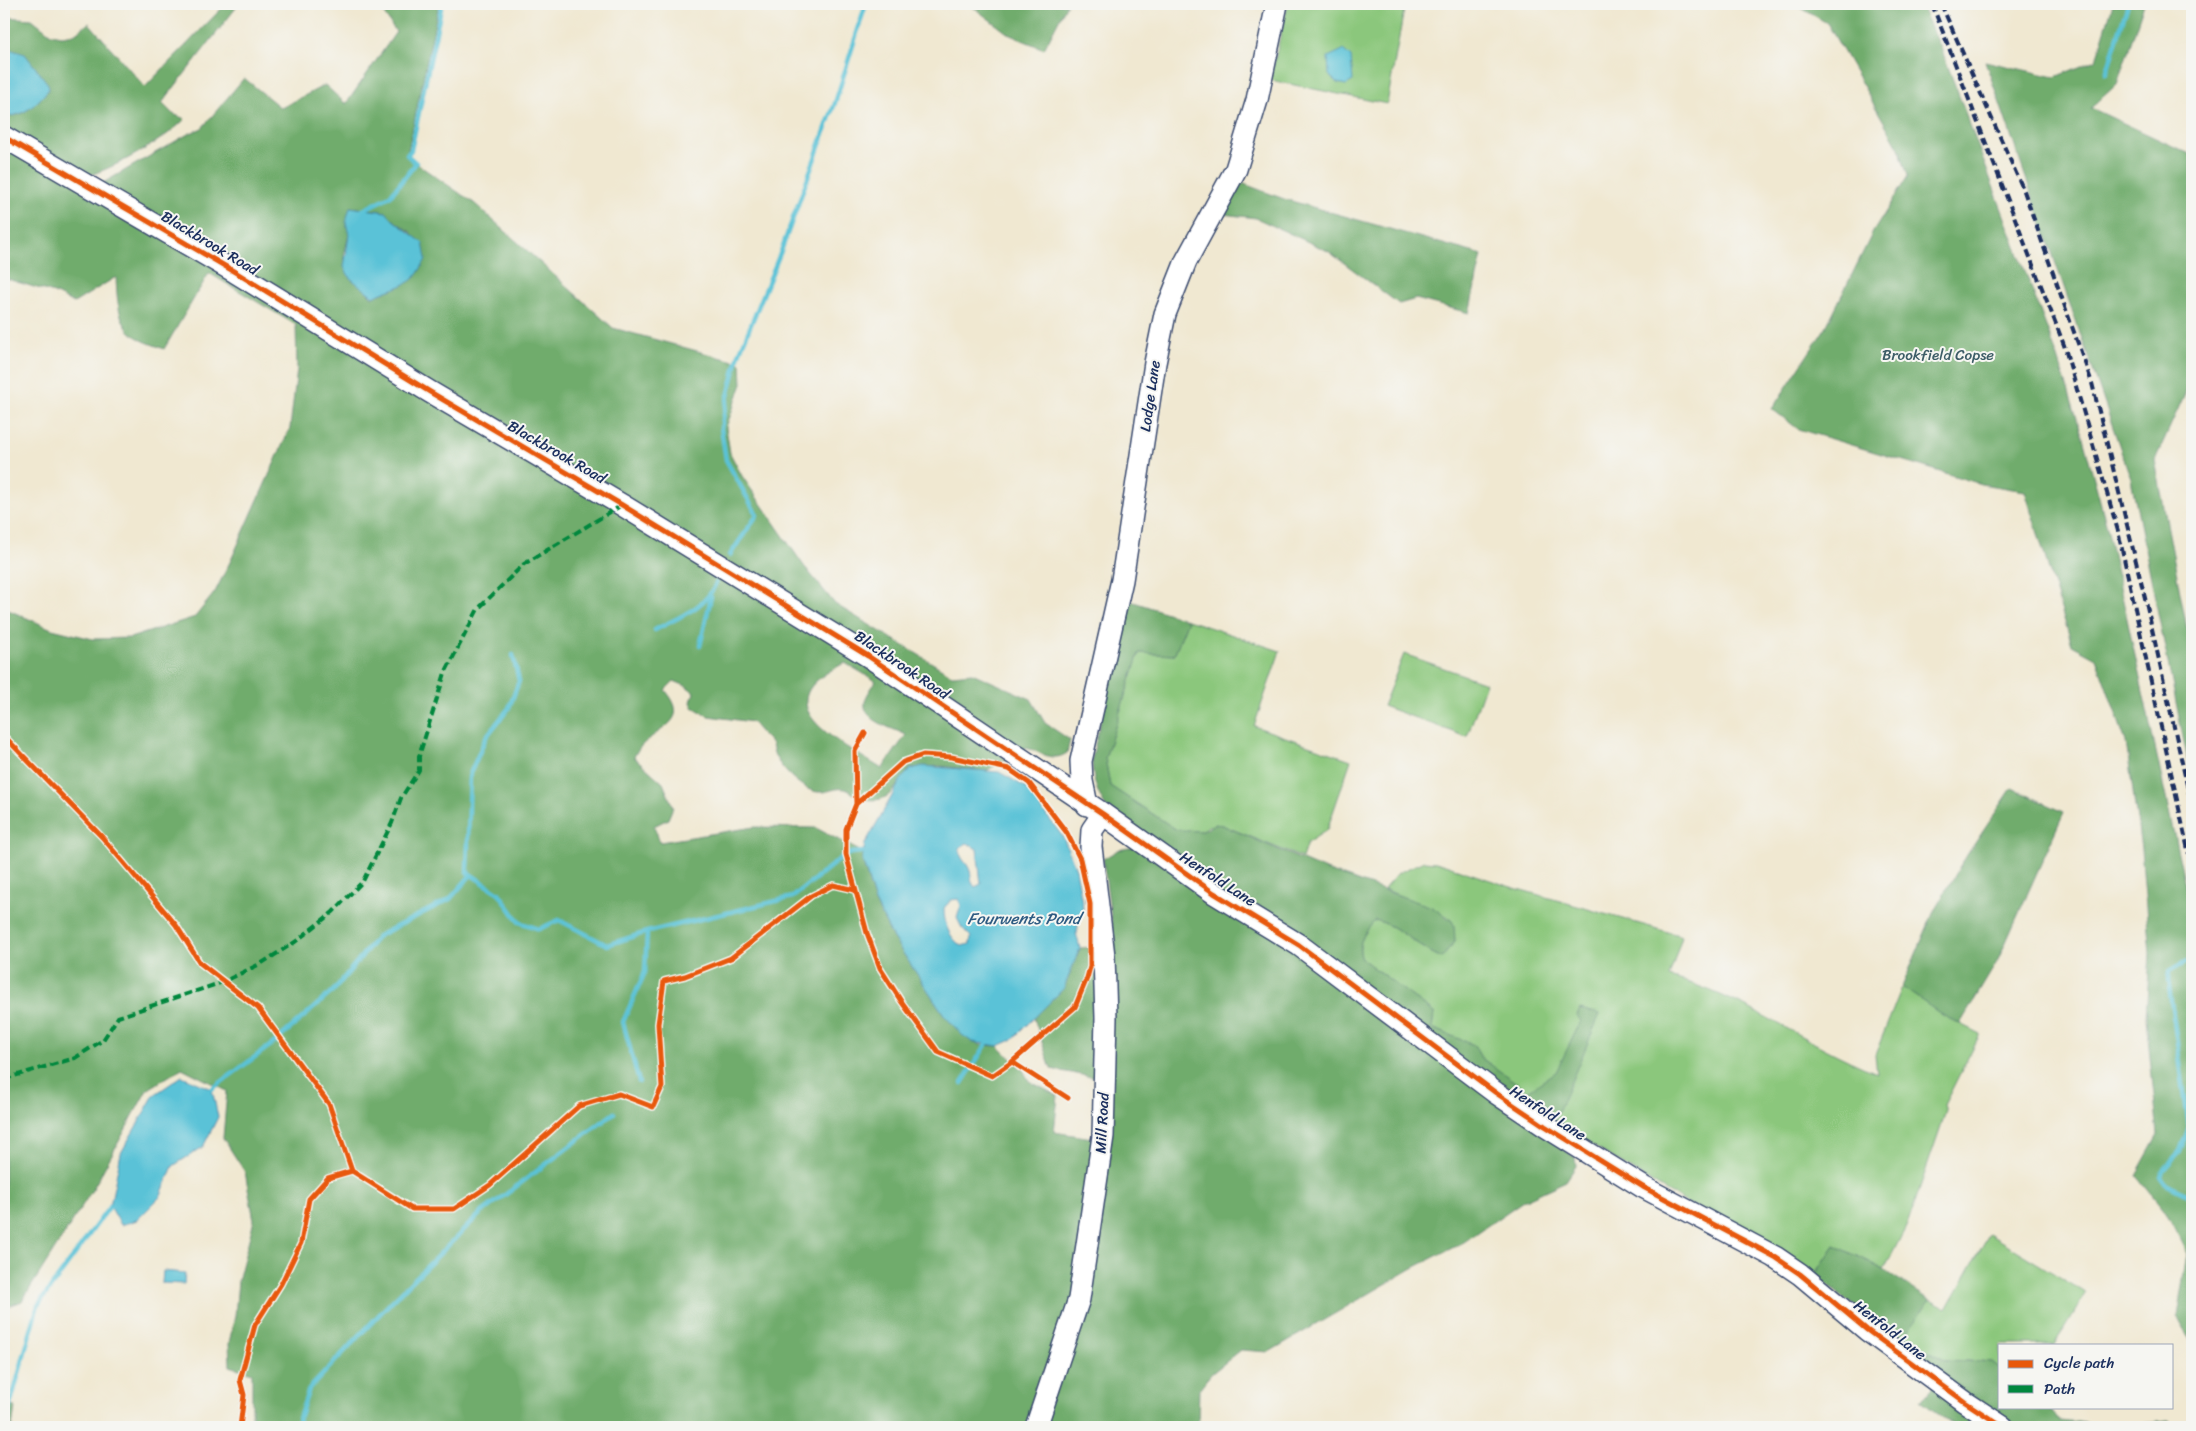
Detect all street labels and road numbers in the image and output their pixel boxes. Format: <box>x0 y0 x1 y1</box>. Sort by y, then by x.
street label: Blackbrook Road <box>156 203 265 283</box>
street label: Lodge Lane <box>1132 358 1168 433</box>
street label: Blackbrook Road <box>503 413 612 491</box>
street label: Blackbrook Road <box>849 623 956 707</box>
street label: Henfold Lane <box>1174 844 1262 914</box>
street label: Henfold Lane <box>1504 1078 1592 1148</box>
street label: Mill Road <box>1087 1091 1117 1154</box>
street label: Henfold Lane <box>1848 1293 1932 1367</box>

